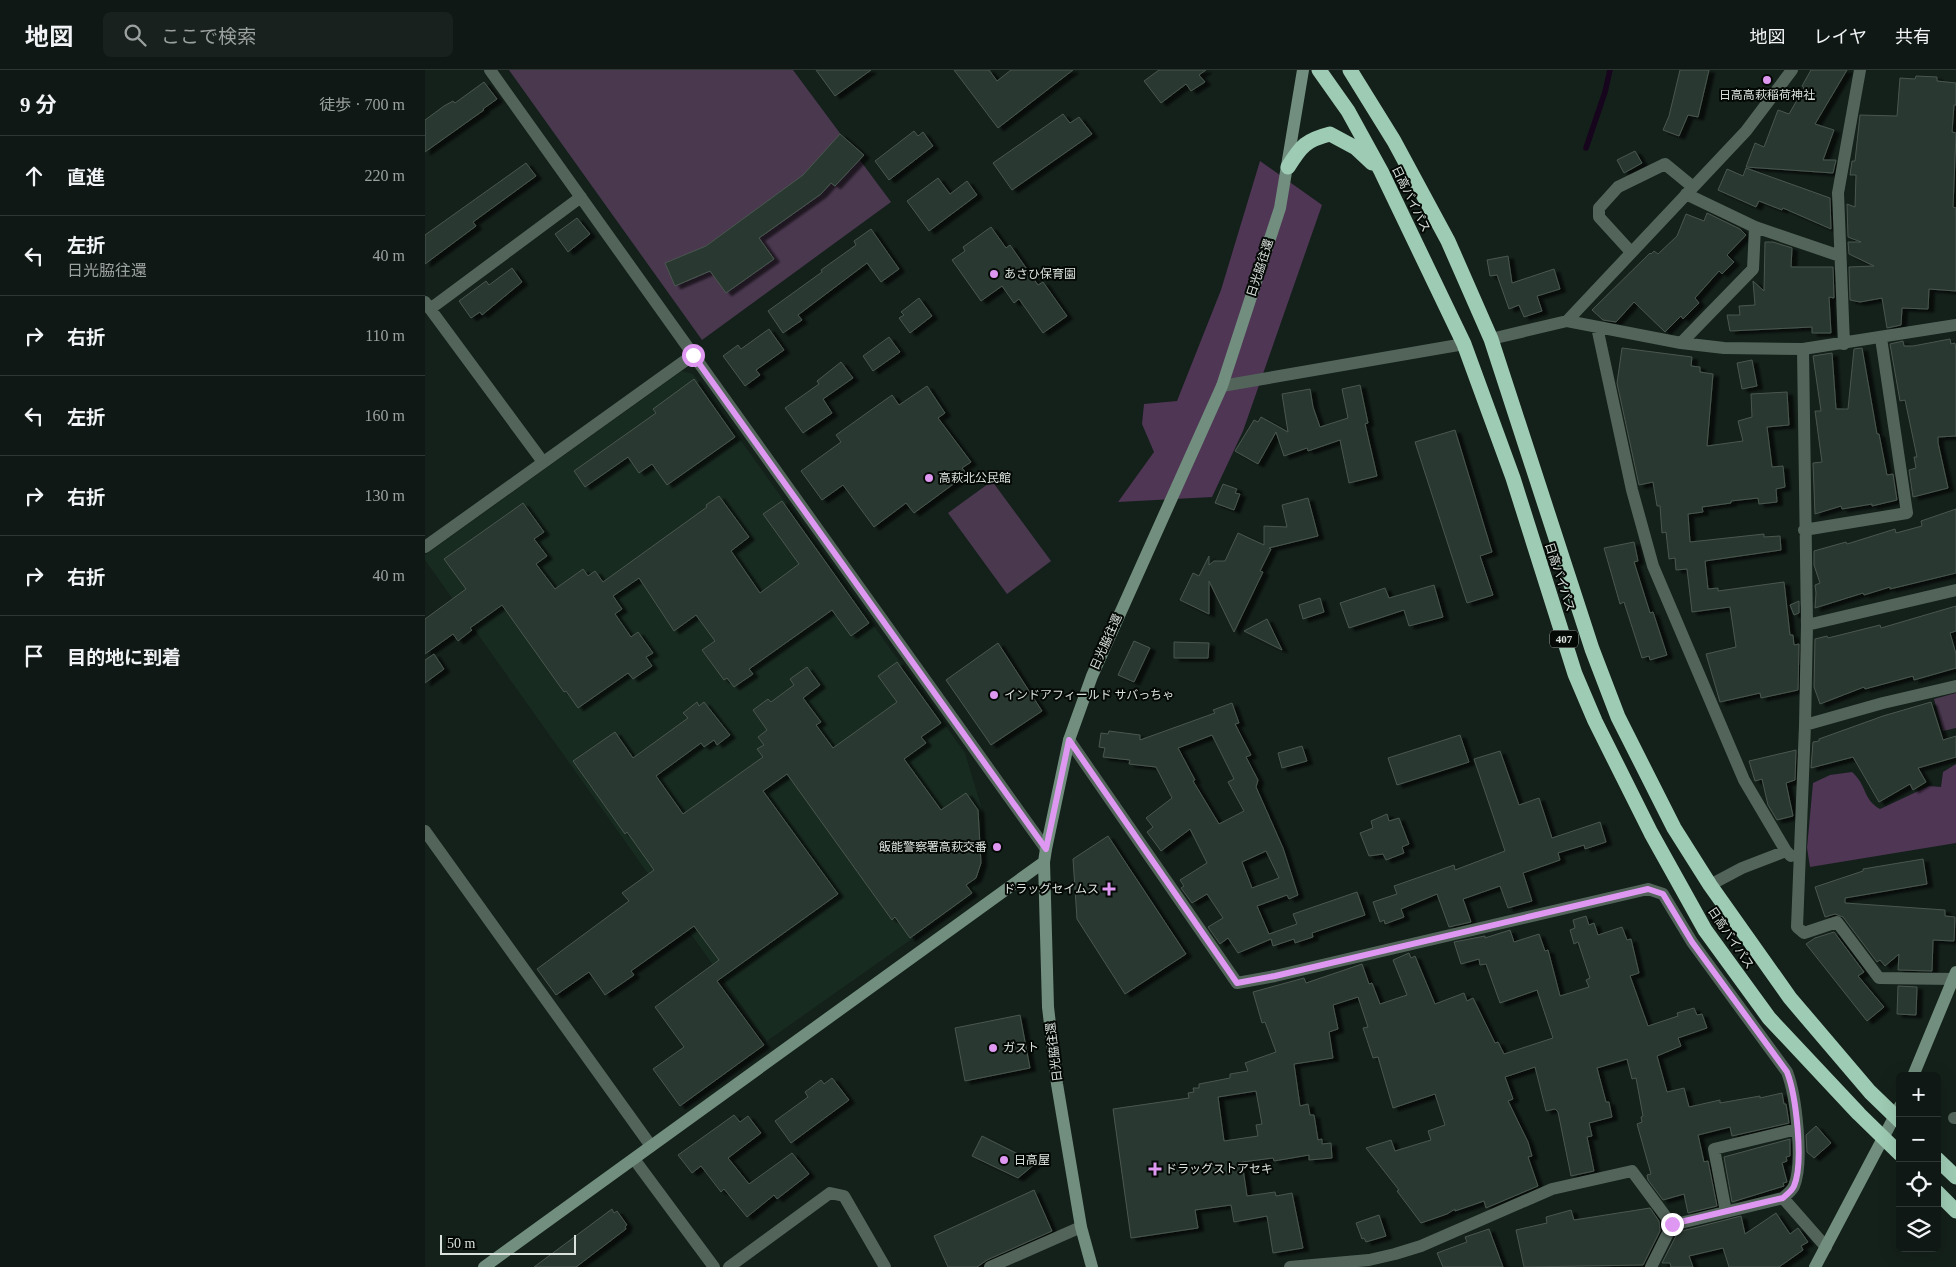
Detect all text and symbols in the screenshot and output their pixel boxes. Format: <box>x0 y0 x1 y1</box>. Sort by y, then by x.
search box <box>103 12 453 57</box>
icon: search <box>121 21 149 49</box>
text: 地図 <box>25 24 73 50</box>
text: ここで検索 <box>161 26 256 47</box>
text: 地図 <box>1750 27 1786 47</box>
text: レイヤ <box>1814 27 1867 47</box>
text: 共有 <box>1895 27 1931 47</box>
marker: 日高高萩稲荷神社 <box>1761 74 1773 86</box>
place label: 日高高萩稲荷神社 <box>1719 88 1815 102</box>
text: 9 分 <box>20 93 57 117</box>
text: 徒歩 · 700 m <box>319 96 405 113</box>
icon: ahead <box>20 162 48 190</box>
street label: 日高バイパス <box>1389 164 1433 234</box>
text: 直進 <box>67 167 105 188</box>
text: 220 m <box>365 167 405 184</box>
text: 左折 <box>67 235 105 256</box>
street label: 日光脇往還 <box>1244 237 1276 299</box>
icon: left <box>20 242 48 270</box>
text: 40 m <box>373 247 405 264</box>
text: 日光脇往還 <box>67 262 147 279</box>
place label: あさひ保育園 <box>1004 267 1076 281</box>
marker: あさひ保育園 <box>988 268 1000 280</box>
icon: right <box>20 322 48 350</box>
text: 右折 <box>67 327 105 348</box>
text: 110 m <box>365 327 405 344</box>
route start <box>682 344 705 367</box>
icon: left <box>20 402 48 430</box>
text: 左折 <box>67 407 105 428</box>
text: 160 m <box>365 407 405 424</box>
place label: 高萩北公民館 <box>939 471 1011 485</box>
marker: 高萩北公民館 <box>923 472 935 484</box>
icon: right <box>20 482 48 510</box>
text: 右折 <box>67 487 105 508</box>
text: 130 m <box>365 487 405 504</box>
street label: 日高バイパス <box>1542 541 1578 613</box>
icon: right <box>20 562 48 590</box>
text: 右折 <box>67 567 105 588</box>
text: 40 m <box>373 567 405 584</box>
street label: 日光脇往還 <box>1087 612 1125 672</box>
road number: 407 <box>1550 630 1578 648</box>
icon: arrive <box>20 642 48 670</box>
text: 目的地に到着 <box>67 647 181 668</box>
place label: インドアフィールド サバっちゃ <box>1004 688 1174 702</box>
marker: インドアフィールド サバっちゃ <box>988 689 1000 701</box>
place label: 飯能警察署高萩交番 <box>879 840 987 854</box>
marker: 飯能警察署高萩交番 <box>991 841 1003 853</box>
place label: ドラッグセイムス <box>1003 882 1099 896</box>
marker: ドラッグセイムス <box>1103 883 1115 895</box>
street label: 日高バイパス <box>1705 904 1757 972</box>
street label: 日光脇往還 <box>1043 1021 1065 1083</box>
place label: ガスト <box>1003 1041 1039 1055</box>
marker: ガスト <box>987 1042 999 1054</box>
map controls <box>1896 1072 1941 1252</box>
button: + <box>1896 1072 1941 1117</box>
button: − <box>1896 1117 1941 1162</box>
place label: 日高屋 <box>1014 1153 1050 1167</box>
marker: 日高屋 <box>998 1154 1010 1166</box>
place label: ドラッグストアセキ <box>1165 1162 1273 1176</box>
button: locate <box>1896 1162 1941 1207</box>
marker: ドラッグストアセキ <box>1149 1163 1161 1175</box>
button: layers <box>1896 1207 1941 1252</box>
route end <box>1661 1213 1684 1236</box>
scale bar <box>440 1232 576 1255</box>
text: 50 m <box>447 1236 475 1251</box>

